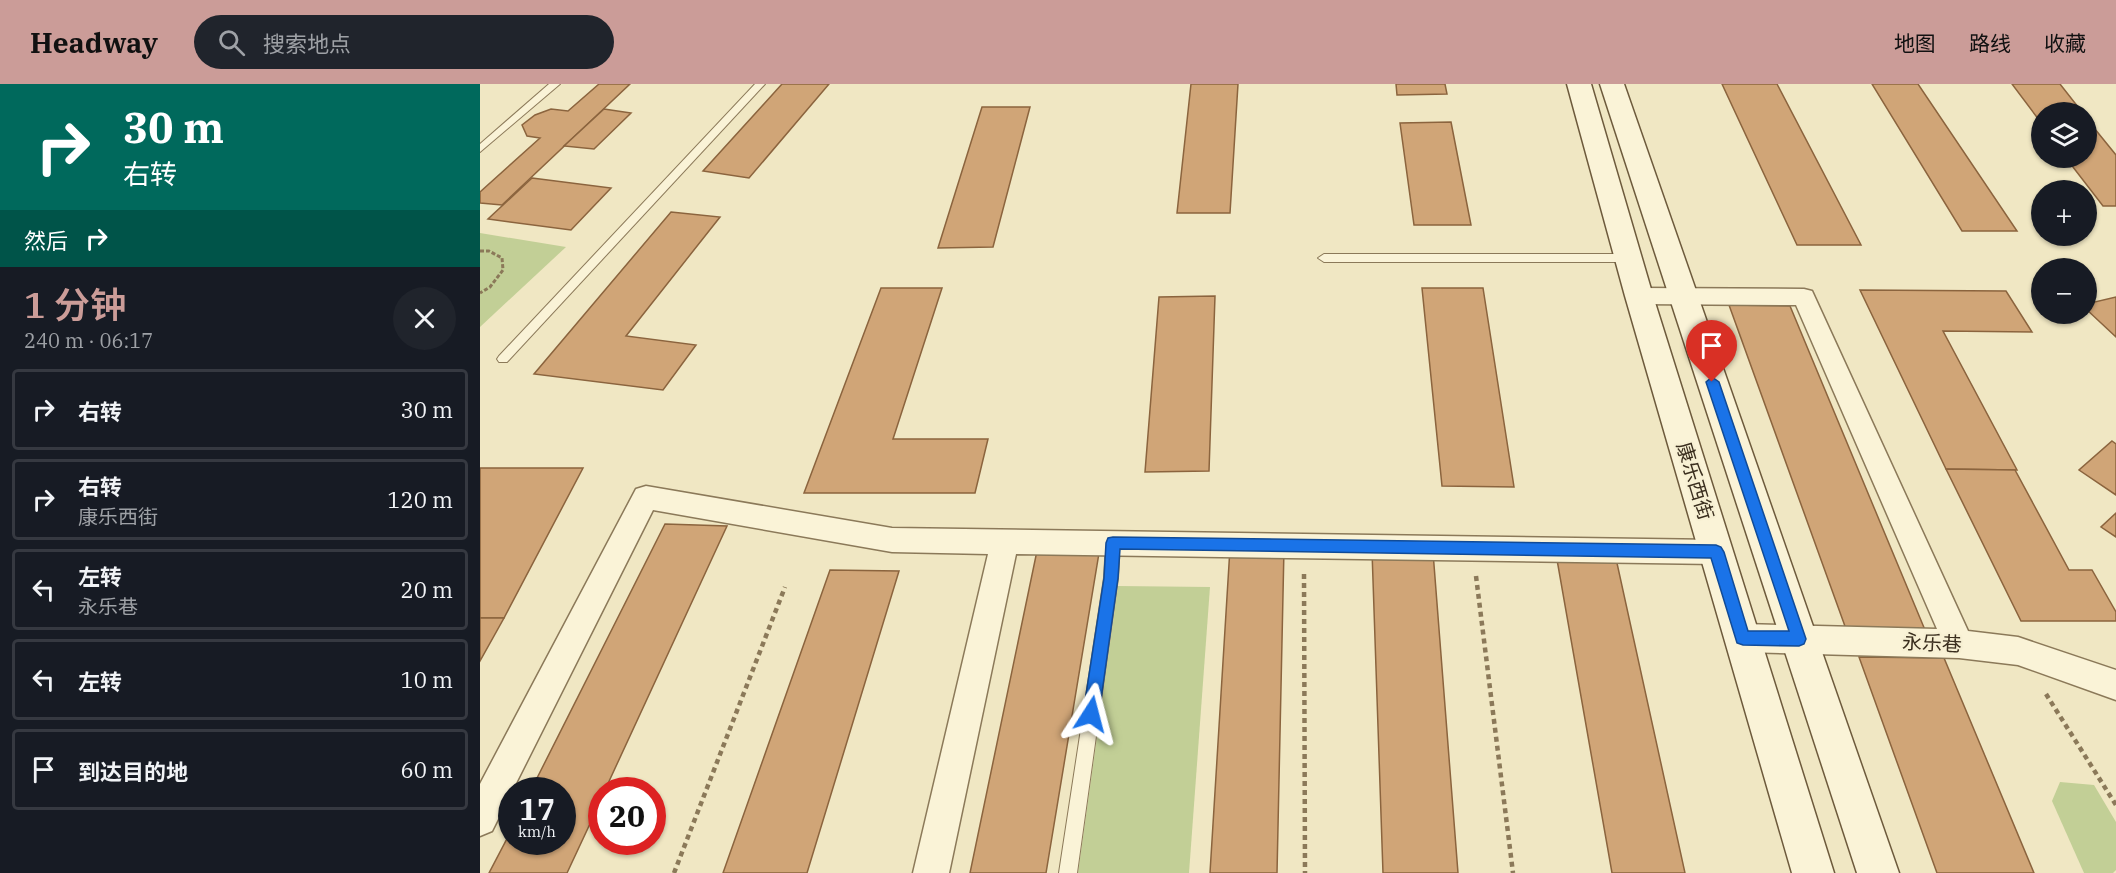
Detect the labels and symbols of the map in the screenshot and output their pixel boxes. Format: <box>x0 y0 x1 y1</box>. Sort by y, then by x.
pin <box>1686 320 1737 382</box>
street label: 康乐西街 <box>1671 439 1720 523</box>
street label: 永乐巷 <box>1901 627 1963 658</box>
position arrow <box>1059 682 1123 746</box>
speed limit sign: 20 <box>588 777 666 855</box>

